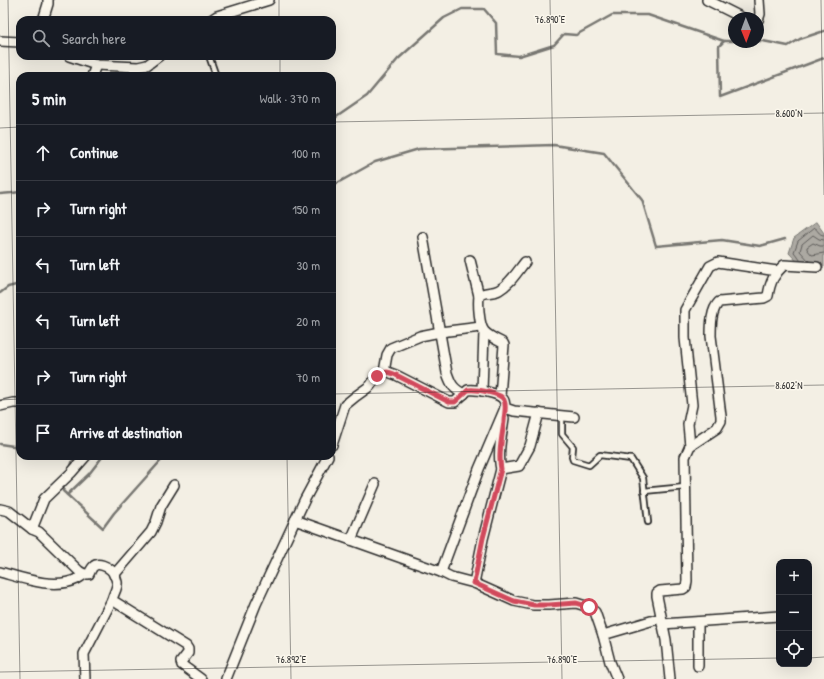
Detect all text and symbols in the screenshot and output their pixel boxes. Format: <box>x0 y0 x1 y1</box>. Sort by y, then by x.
north arrow <box>728 12 764 48</box>
text: 76.890°E <box>535 13 566 26</box>
search box <box>16 16 336 60</box>
icon: search <box>30 27 52 49</box>
text: Search here <box>62 28 126 49</box>
text: 5 min <box>32 87 66 110</box>
text: Walk · 370 m <box>260 89 320 107</box>
text: 8.600°N <box>775 107 803 120</box>
icon: ahead <box>32 142 54 164</box>
text: Continue <box>70 142 118 163</box>
text: 100 m <box>292 144 320 162</box>
icon: right <box>32 198 54 220</box>
text: Turn right <box>70 198 126 219</box>
text: 150 m <box>292 200 320 218</box>
icon: left <box>32 254 54 276</box>
text: Turn left <box>70 254 120 275</box>
text: 30 m <box>297 256 320 274</box>
icon: left <box>32 310 54 332</box>
text: Turn left <box>70 310 120 331</box>
text: 20 m <box>296 312 320 330</box>
icon: right <box>32 366 54 388</box>
text: Turn right <box>70 366 126 387</box>
route end <box>368 367 386 385</box>
text: 70 m <box>296 368 320 386</box>
text: 8.602°N <box>775 379 803 392</box>
icon: arrive <box>32 422 54 444</box>
text: Arrive at destination <box>70 422 182 443</box>
map controls <box>776 559 812 667</box>
button: + <box>776 559 812 595</box>
button: − <box>776 595 812 631</box>
route start <box>580 598 598 616</box>
button: locate <box>776 631 812 667</box>
text: 76.892°E <box>276 653 307 666</box>
text: 76.890°E <box>547 653 578 666</box>

